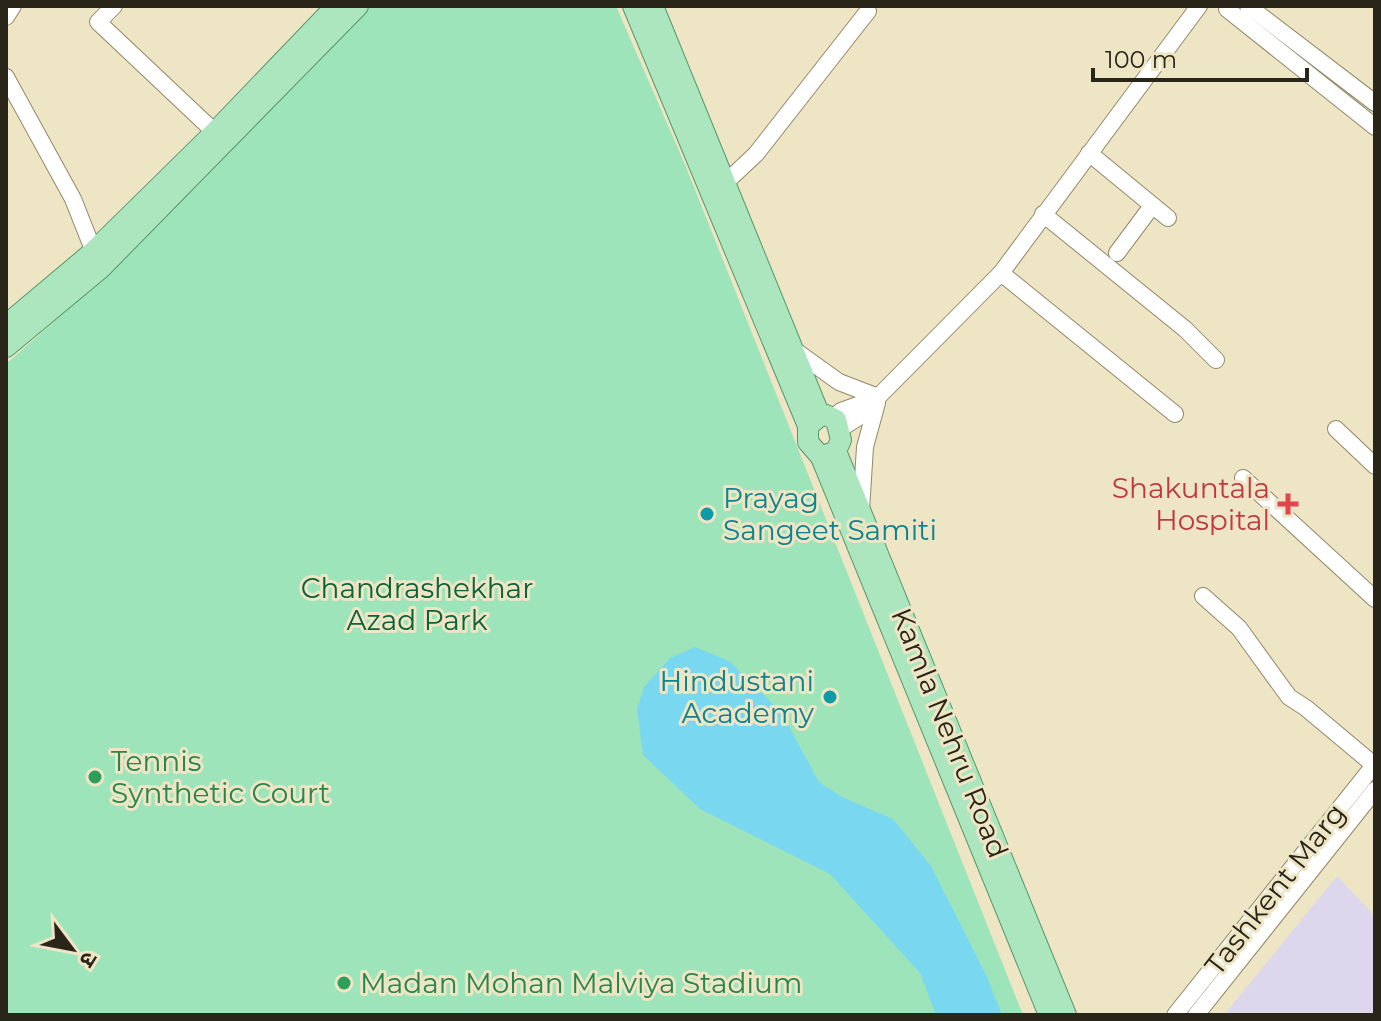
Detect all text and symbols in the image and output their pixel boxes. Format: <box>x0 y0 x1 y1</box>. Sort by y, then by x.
scale bar <box>1093 32 1307 82</box>
text: 100 m <box>1105 45 1177 74</box>
place label: Shakuntala Hospital <box>1112 471 1270 537</box>
place label: Prayag Sangeet Samiti <box>723 481 937 547</box>
marker: Shakuntala Hospital <box>1277 493 1299 515</box>
marker: Prayag Sangeet Samiti <box>698 505 716 523</box>
park label: Chandrashekhar Azad Park <box>301 571 533 637</box>
street label: Kamla Nehru Road <box>884 603 1016 863</box>
place label: Hindustani Academy <box>660 664 815 730</box>
marker: Hindustani Academy <box>821 688 839 706</box>
place label: Tennis Synthetic Court <box>111 744 330 810</box>
marker: Tennis Synthetic Court <box>86 768 104 786</box>
street label: Tashkent Marg <box>1197 796 1353 982</box>
north arrow <box>32 909 112 989</box>
text: उ <box>73 947 103 973</box>
place label: Madan Mohan Malviya Stadium <box>360 966 803 1000</box>
marker: Madan Mohan Malviya Stadium <box>335 974 353 992</box>

